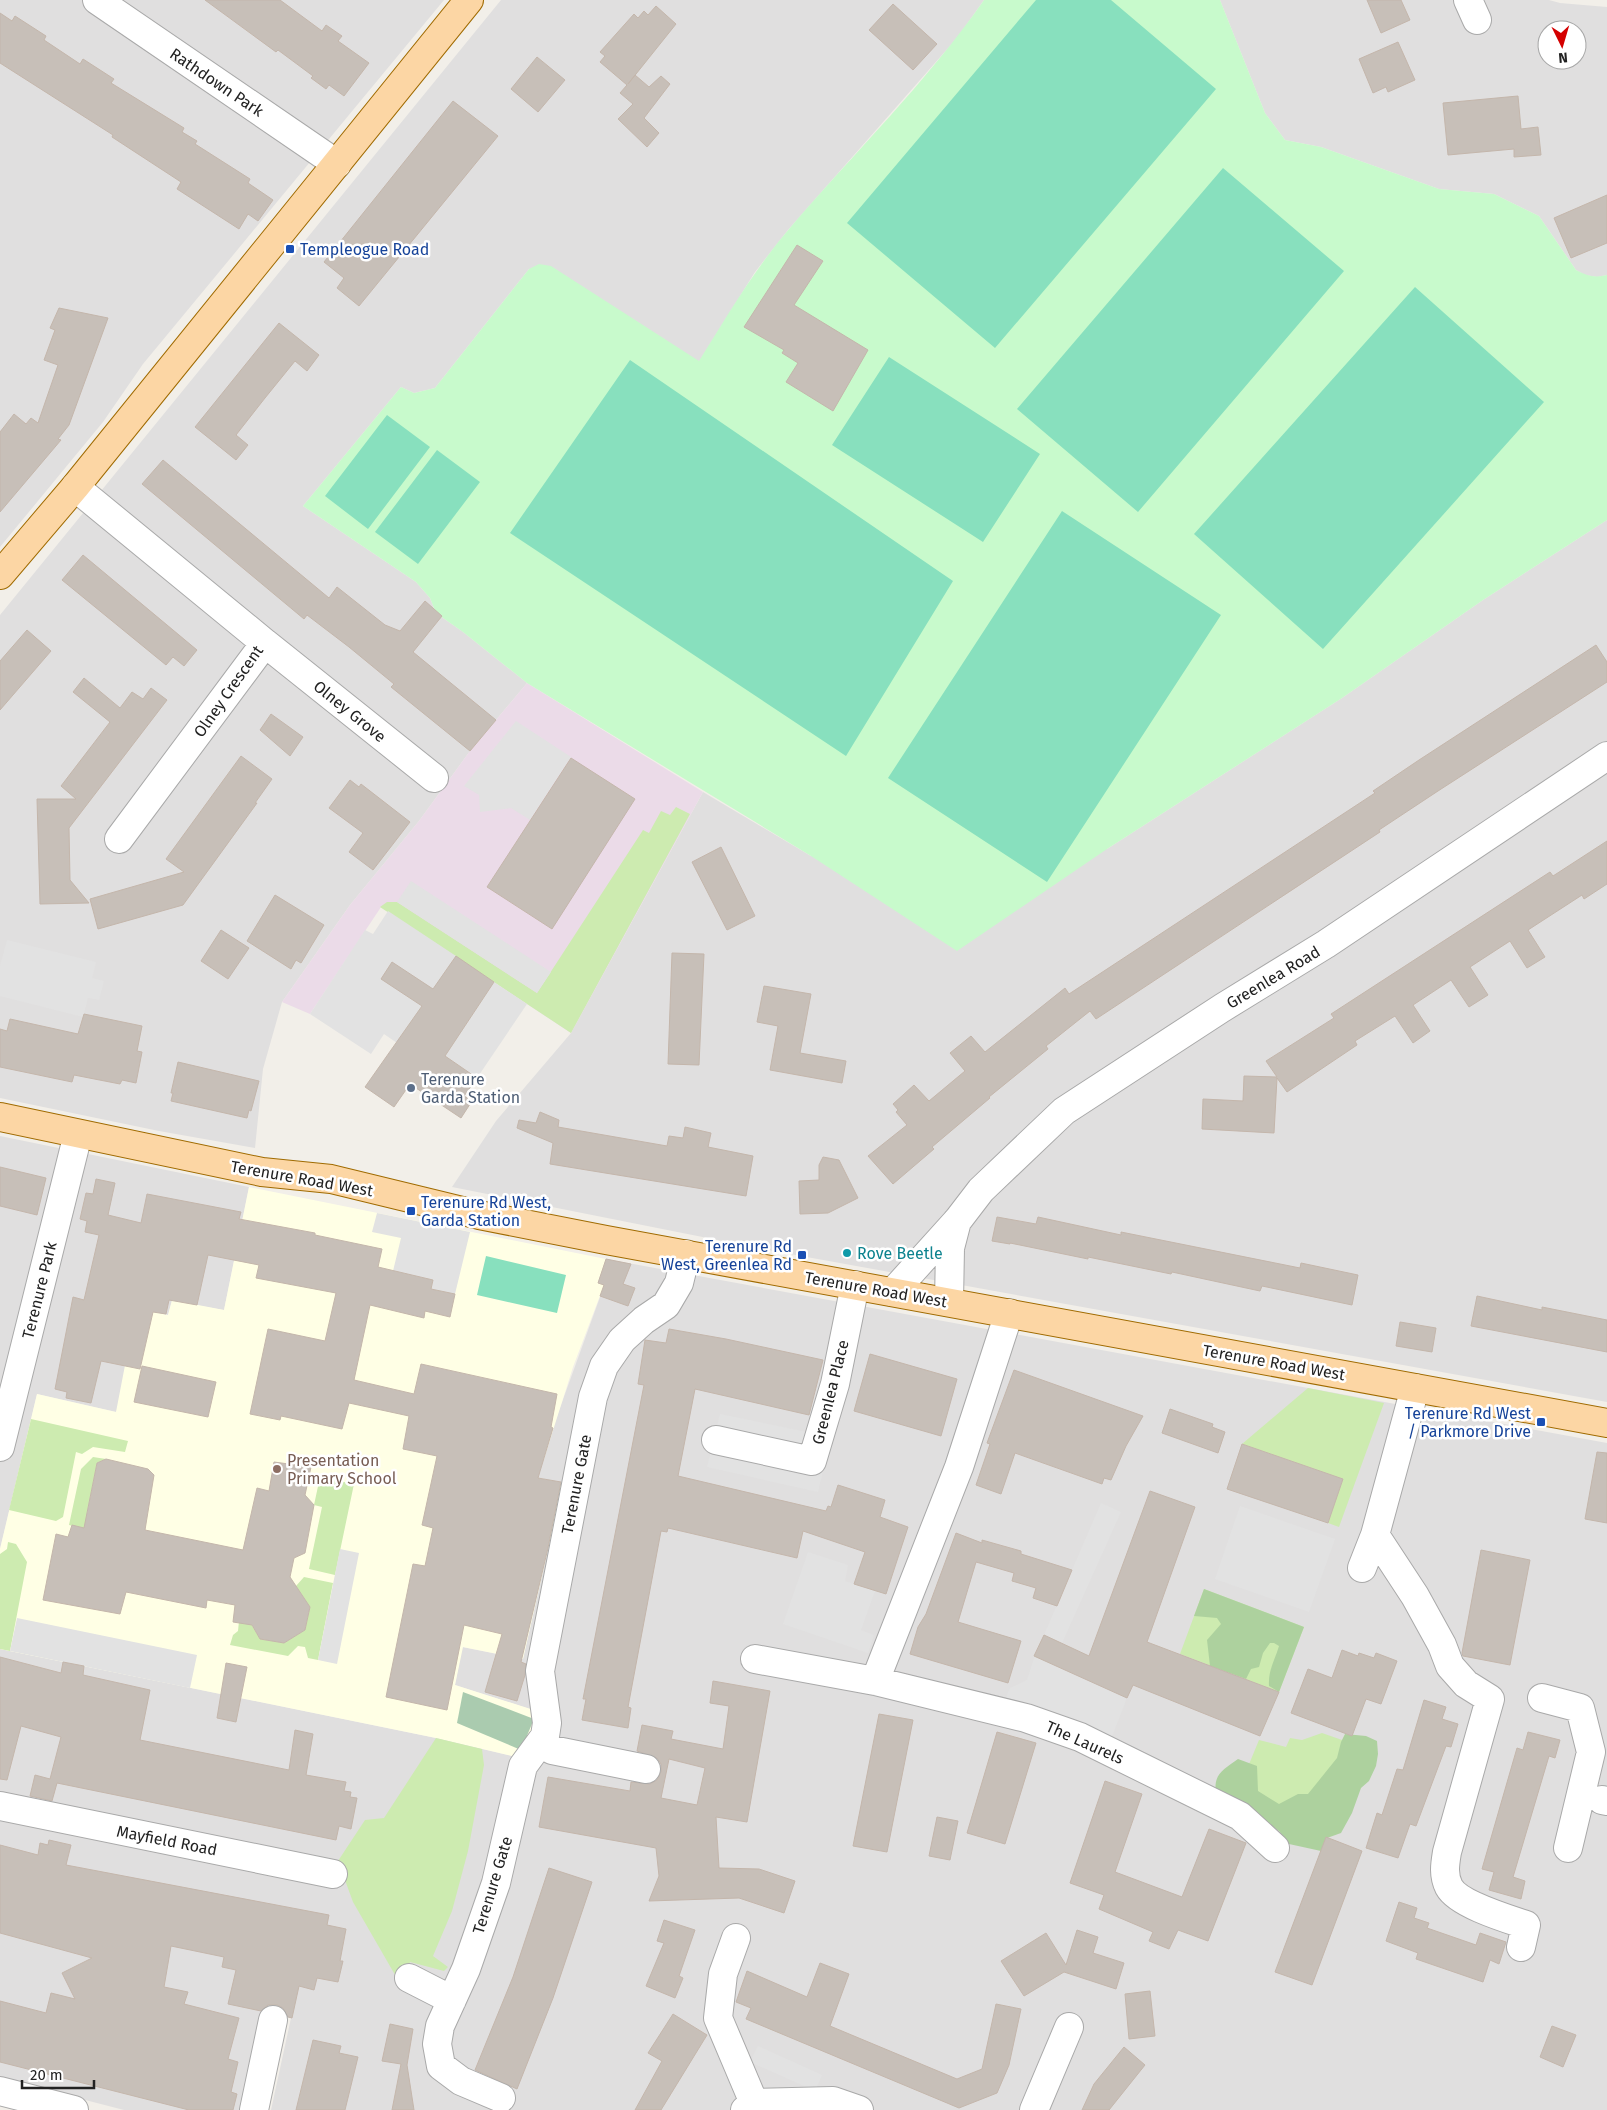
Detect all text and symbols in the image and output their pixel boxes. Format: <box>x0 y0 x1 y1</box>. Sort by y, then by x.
north arrow <box>1537 20 1587 70</box>
street label: Rathdown Park <box>166 44 268 121</box>
text: N <box>1558 49 1568 66</box>
place label: Templeogue Road <box>300 240 429 259</box>
marker: Templeogue Road <box>284 243 296 255</box>
street label: Olney Crescent <box>190 642 267 741</box>
street label: Olney Grove <box>310 676 390 746</box>
street label: Greenlea Road <box>1223 942 1323 1013</box>
place label: Terenure Garda Station <box>421 1070 520 1107</box>
marker: Terenure Garda Station <box>405 1082 417 1094</box>
street label: Terenure Road West <box>229 1157 375 1200</box>
place label: Terenure Rd West, Garda Station <box>421 1193 551 1230</box>
marker: Terenure Rd West, Garda Station <box>405 1205 417 1217</box>
place label: Terenure Rd West, Greenlea Rd <box>661 1237 792 1274</box>
street label: Terenure Park <box>18 1239 61 1341</box>
place label: Rove Beetle <box>857 1244 943 1263</box>
marker: Rove Beetle <box>841 1247 853 1259</box>
marker: Terenure Rd West, Greenlea Rd <box>796 1249 808 1261</box>
street label: Terenure Road West <box>803 1268 949 1311</box>
street label: Greenlea Place <box>808 1338 853 1446</box>
street label: Terenure Road West <box>1201 1341 1347 1384</box>
place label: Terenure Rd West / Parkmore Drive <box>1405 1404 1531 1441</box>
marker: Terenure Rd West / Parkmore Drive <box>1535 1416 1547 1428</box>
street label: Terenure Gate <box>558 1433 595 1535</box>
place label: Presentation Primary School <box>287 1451 397 1488</box>
marker: Presentation Primary School <box>271 1463 283 1475</box>
street label: The Laurels <box>1043 1717 1127 1768</box>
street label: Mayfield Road <box>115 1821 219 1860</box>
street label: Terenure Gate <box>469 1834 516 1936</box>
scale bar <box>22 2058 95 2090</box>
text: 20 m <box>30 2066 63 2084</box>

